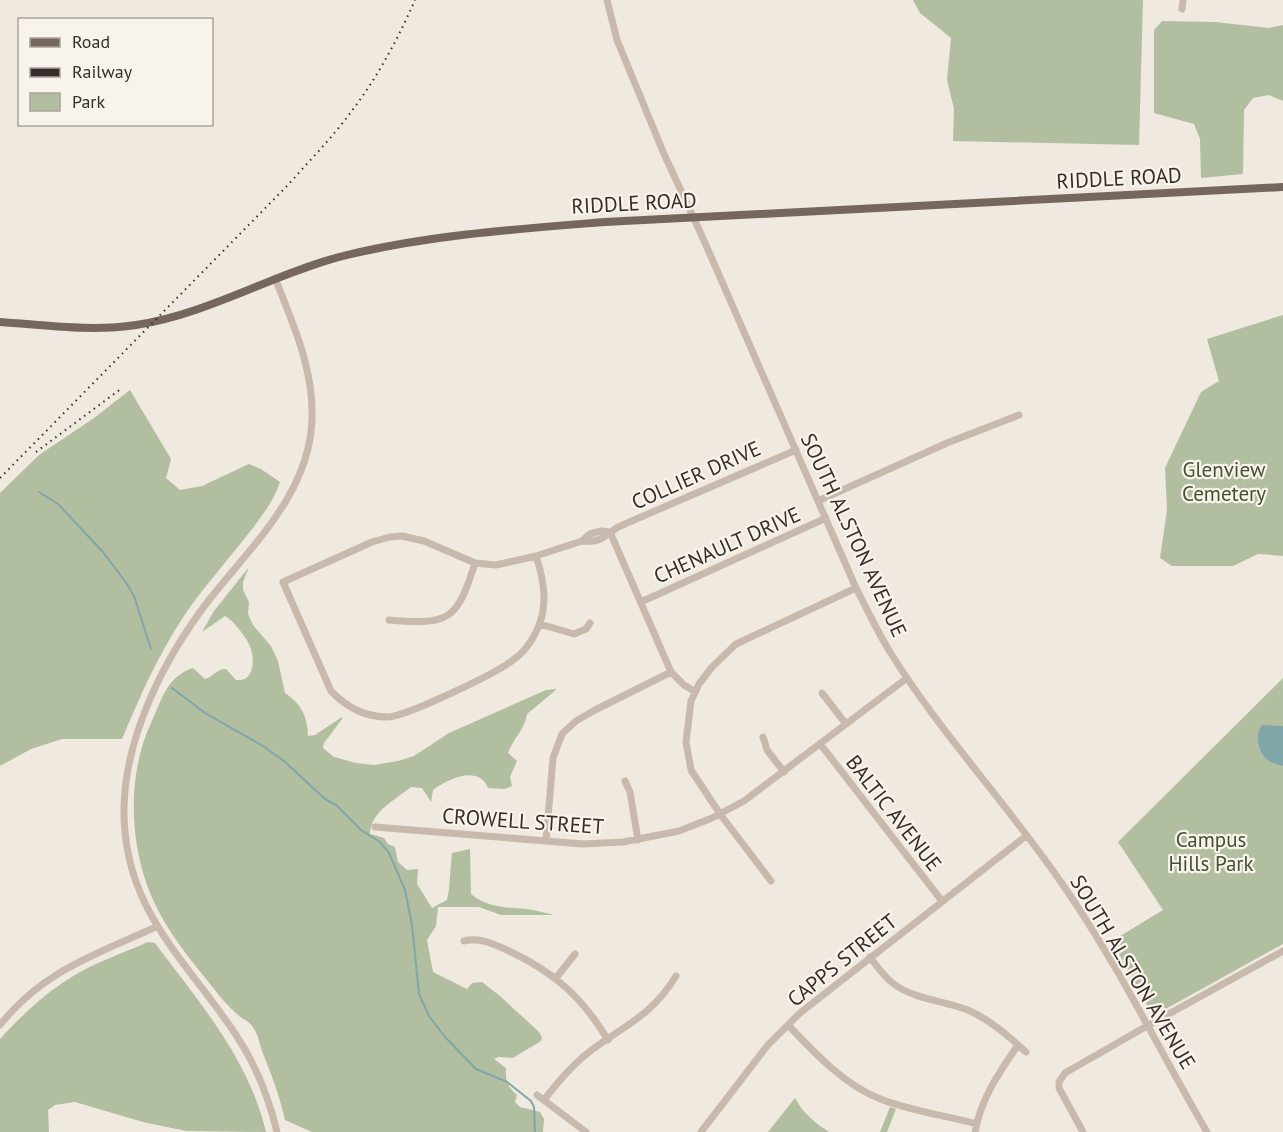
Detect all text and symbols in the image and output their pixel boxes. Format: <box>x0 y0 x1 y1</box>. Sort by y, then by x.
legend <box>18 18 213 126</box>
text: Road <box>72 30 110 53</box>
text: Railway <box>72 60 133 83</box>
text: Park <box>72 90 105 113</box>
street label: RIDDLE ROAD <box>1056 161 1182 195</box>
street label: RIDDLE ROAD <box>571 186 697 220</box>
street label: SOUTH ALSTON AVENUE <box>795 429 913 641</box>
street label: COLLIER DRIVE <box>627 434 765 516</box>
park label: Glenview Cemetery <box>1182 456 1266 507</box>
street label: CHENAULT DRIVE <box>649 501 805 589</box>
street label: BALTIC AVENUE <box>840 749 948 877</box>
street label: CROWELL STREET <box>441 802 605 840</box>
park label: Campus Hills Park <box>1168 826 1254 877</box>
street label: SOUTH ALSTON AVENUE <box>1064 870 1202 1074</box>
street label: CAPPS STREET <box>782 907 903 1012</box>

